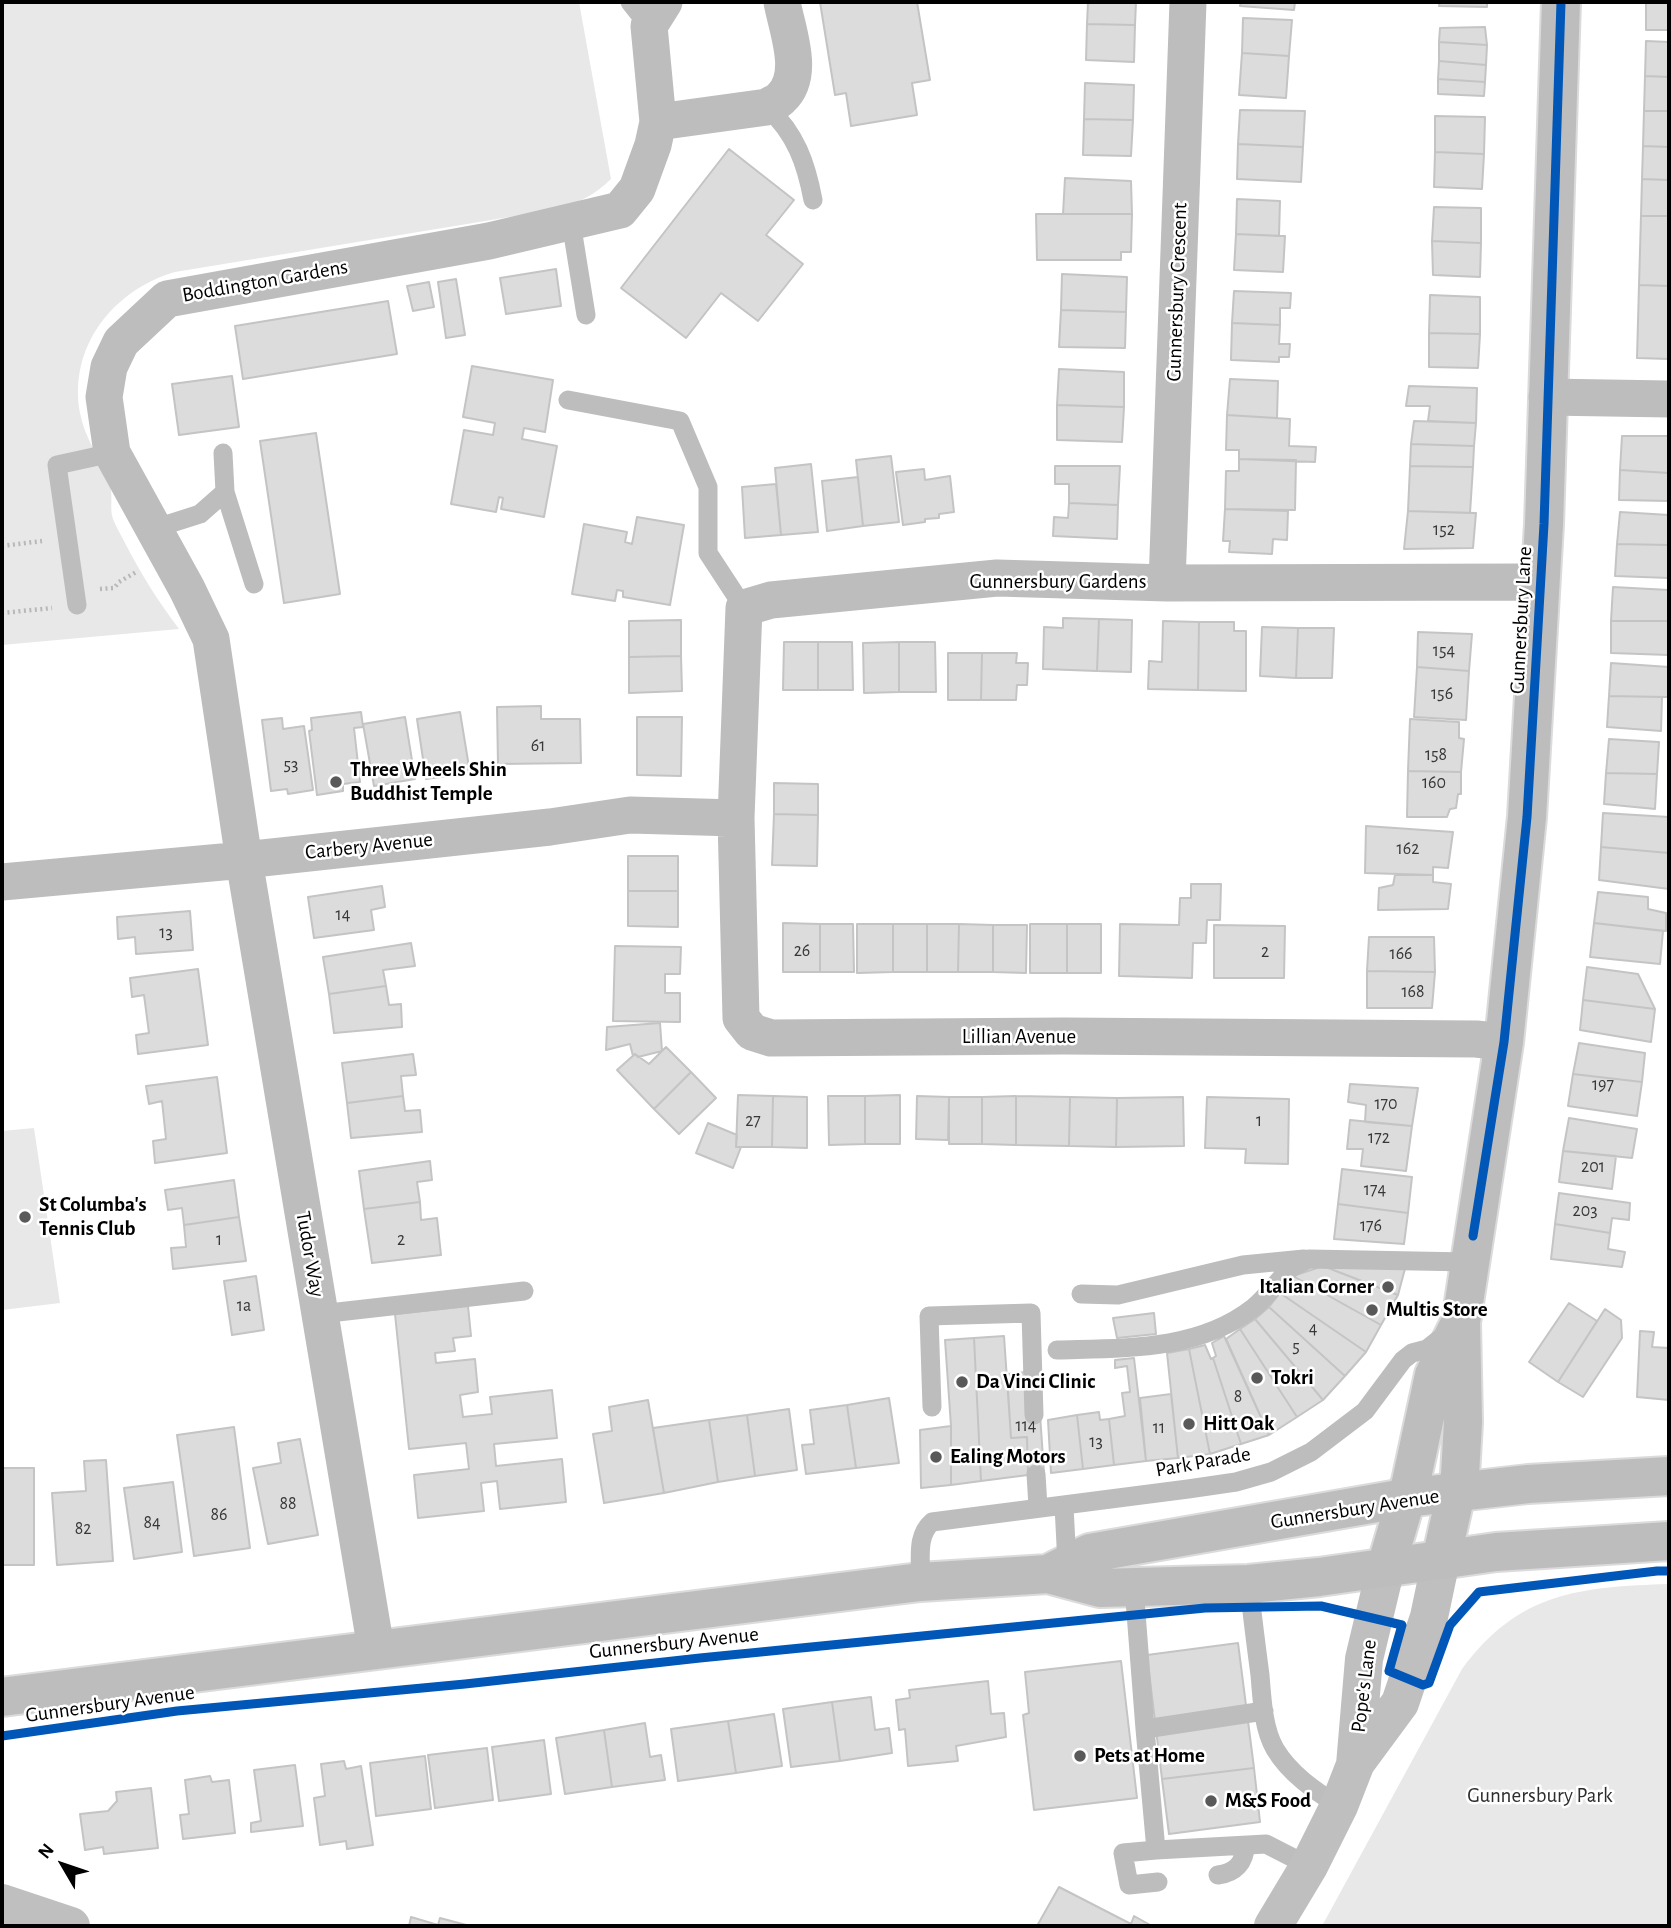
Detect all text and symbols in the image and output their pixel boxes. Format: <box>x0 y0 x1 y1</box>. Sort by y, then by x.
street label: Gunnersbury Crescent <box>1161 202 1193 382</box>
street label: Boddington Gardens <box>180 254 350 308</box>
house number: 152 <box>1433 519 1455 541</box>
street label: Gunnersbury Lane <box>1505 546 1537 694</box>
street label: Gunnersbury Gardens <box>970 569 1146 595</box>
house number: 154 <box>1433 640 1455 662</box>
house number: 156 <box>1431 683 1453 705</box>
house number: 61 <box>531 735 545 757</box>
house number: 158 <box>1425 744 1447 766</box>
house number: 53 <box>284 754 298 776</box>
place label: Three Wheels Shin Buddhist Temple <box>350 757 507 807</box>
house number: 160 <box>1422 772 1446 794</box>
marker: Three Wheels Shin Buddhist Temple <box>328 774 344 790</box>
street label: Carbery Avenue <box>304 827 434 865</box>
house number: 162 <box>1397 838 1419 860</box>
house number: 14 <box>336 904 350 926</box>
house number: 13 <box>159 922 173 944</box>
house number: 26 <box>794 940 810 962</box>
house number: 2 <box>1261 941 1269 963</box>
house number: 166 <box>1389 943 1413 965</box>
house number: 168 <box>1401 981 1425 1003</box>
street label: Lillian Avenue <box>962 1024 1076 1050</box>
house number: 197 <box>1592 1074 1614 1096</box>
house number: 170 <box>1374 1093 1398 1115</box>
house number: 27 <box>745 1110 761 1132</box>
house number: 1 <box>1256 1110 1262 1132</box>
house number: 172 <box>1368 1127 1390 1149</box>
house number: 201 <box>1581 1156 1605 1178</box>
house number: 174 <box>1364 1179 1386 1201</box>
place label: St Columba's Tennis Club <box>39 1192 147 1242</box>
house number: 203 <box>1572 1200 1598 1222</box>
marker: St Columba's Tennis Club <box>17 1209 33 1225</box>
street label: Tudor Way <box>290 1209 330 1299</box>
house number: 176 <box>1360 1215 1382 1237</box>
house number: 1 <box>216 1229 222 1251</box>
house number: 2 <box>397 1229 405 1251</box>
place label: Italian Corner <box>1259 1274 1374 1300</box>
marker: Italian Corner <box>1380 1279 1396 1295</box>
house number: 1a <box>237 1295 251 1317</box>
place label: Multis Store <box>1386 1297 1488 1323</box>
marker: Multis Store <box>1364 1302 1380 1318</box>
house number: 4 <box>1309 1318 1317 1340</box>
house number: 5 <box>1292 1336 1300 1358</box>
place label: Tokri <box>1271 1365 1314 1391</box>
place label: Da Vinci Clinic <box>976 1369 1095 1395</box>
marker: Tokri <box>1249 1370 1265 1386</box>
marker: Da Vinci Clinic <box>954 1374 970 1390</box>
house number: 8 <box>1234 1386 1242 1408</box>
place label: Hitt Oak <box>1203 1411 1274 1437</box>
house number: 114 <box>1015 1415 1037 1437</box>
marker: Hitt Oak <box>1181 1416 1197 1432</box>
house number: 11 <box>1153 1417 1165 1439</box>
house number: 13 <box>1089 1431 1103 1453</box>
street label: Park Parade <box>1153 1441 1253 1483</box>
place label: Ealing Motors <box>950 1444 1066 1470</box>
marker: Ealing Motors <box>928 1449 944 1465</box>
street label: Gunnersbury Avenue <box>1269 1483 1441 1535</box>
house number: 88 <box>279 1493 297 1515</box>
house number: 86 <box>211 1504 227 1526</box>
house number: 84 <box>143 1512 161 1534</box>
house number: 82 <box>75 1518 91 1540</box>
street label: Gunnersbury Avenue <box>588 1622 760 1664</box>
street label: Pope's Lane <box>1346 1638 1382 1734</box>
street label: Gunnersbury Avenue <box>24 1680 196 1728</box>
place label: Pets at Home <box>1094 1743 1205 1769</box>
marker: Pets at Home <box>1072 1748 1088 1764</box>
park label: Gunnersbury Park <box>1467 1783 1613 1809</box>
place label: M&S Food <box>1225 1788 1311 1814</box>
marker: M&S Food <box>1203 1793 1219 1809</box>
north arrow <box>28 1830 98 1900</box>
text: N <box>35 1840 58 1863</box>

